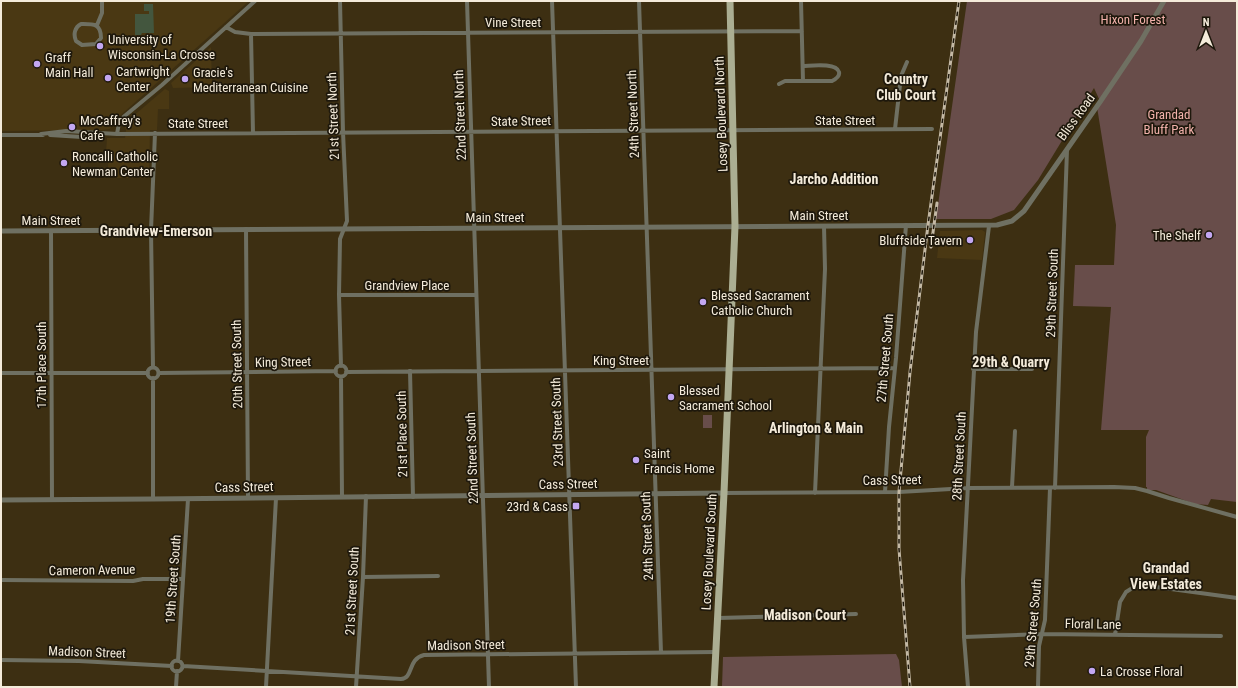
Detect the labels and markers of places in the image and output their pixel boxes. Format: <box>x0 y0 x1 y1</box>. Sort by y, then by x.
place label: University of Wisconsin-La Crosse <box>108 32 215 62</box>
marker: University of Wisconsin-La Crosse <box>95 41 105 51</box>
place label: Graff Main Hall <box>45 50 94 80</box>
marker: Graff Main Hall <box>32 59 42 69</box>
place label: Cartwright Center <box>116 64 170 94</box>
place label: Gracie's Mediterranean Cuisine <box>193 65 308 95</box>
marker: Cartwright Center <box>103 73 113 83</box>
marker: Gracie's Mediterranean Cuisine <box>180 74 190 84</box>
place label: McCaffrey's Cafe <box>80 113 141 143</box>
marker: McCaffrey's Cafe <box>67 122 77 132</box>
place label: Roncalli Catholic Newman Center <box>72 149 158 179</box>
marker: Roncalli Catholic Newman Center <box>59 158 69 168</box>
place label: The Shelf <box>1153 228 1201 243</box>
marker: The Shelf <box>1204 230 1214 240</box>
place label: Bluffside Tavern <box>879 233 962 248</box>
marker: Bluffside Tavern <box>965 235 975 245</box>
place label: Blessed Sacrament Catholic Church <box>711 288 810 318</box>
marker: Blessed Sacrament Catholic Church <box>698 297 708 307</box>
place label: Blessed Sacrament School <box>679 383 772 413</box>
marker: Blessed Sacrament School <box>666 392 676 402</box>
place label: Saint Francis Home <box>644 446 715 476</box>
marker: Saint Francis Home <box>631 455 641 465</box>
place label: 23rd & Cass <box>506 499 568 514</box>
marker: 23rd & Cass <box>571 501 581 511</box>
place label: La Crosse Floral <box>1100 664 1183 679</box>
marker: La Crosse Floral <box>1087 666 1097 676</box>

